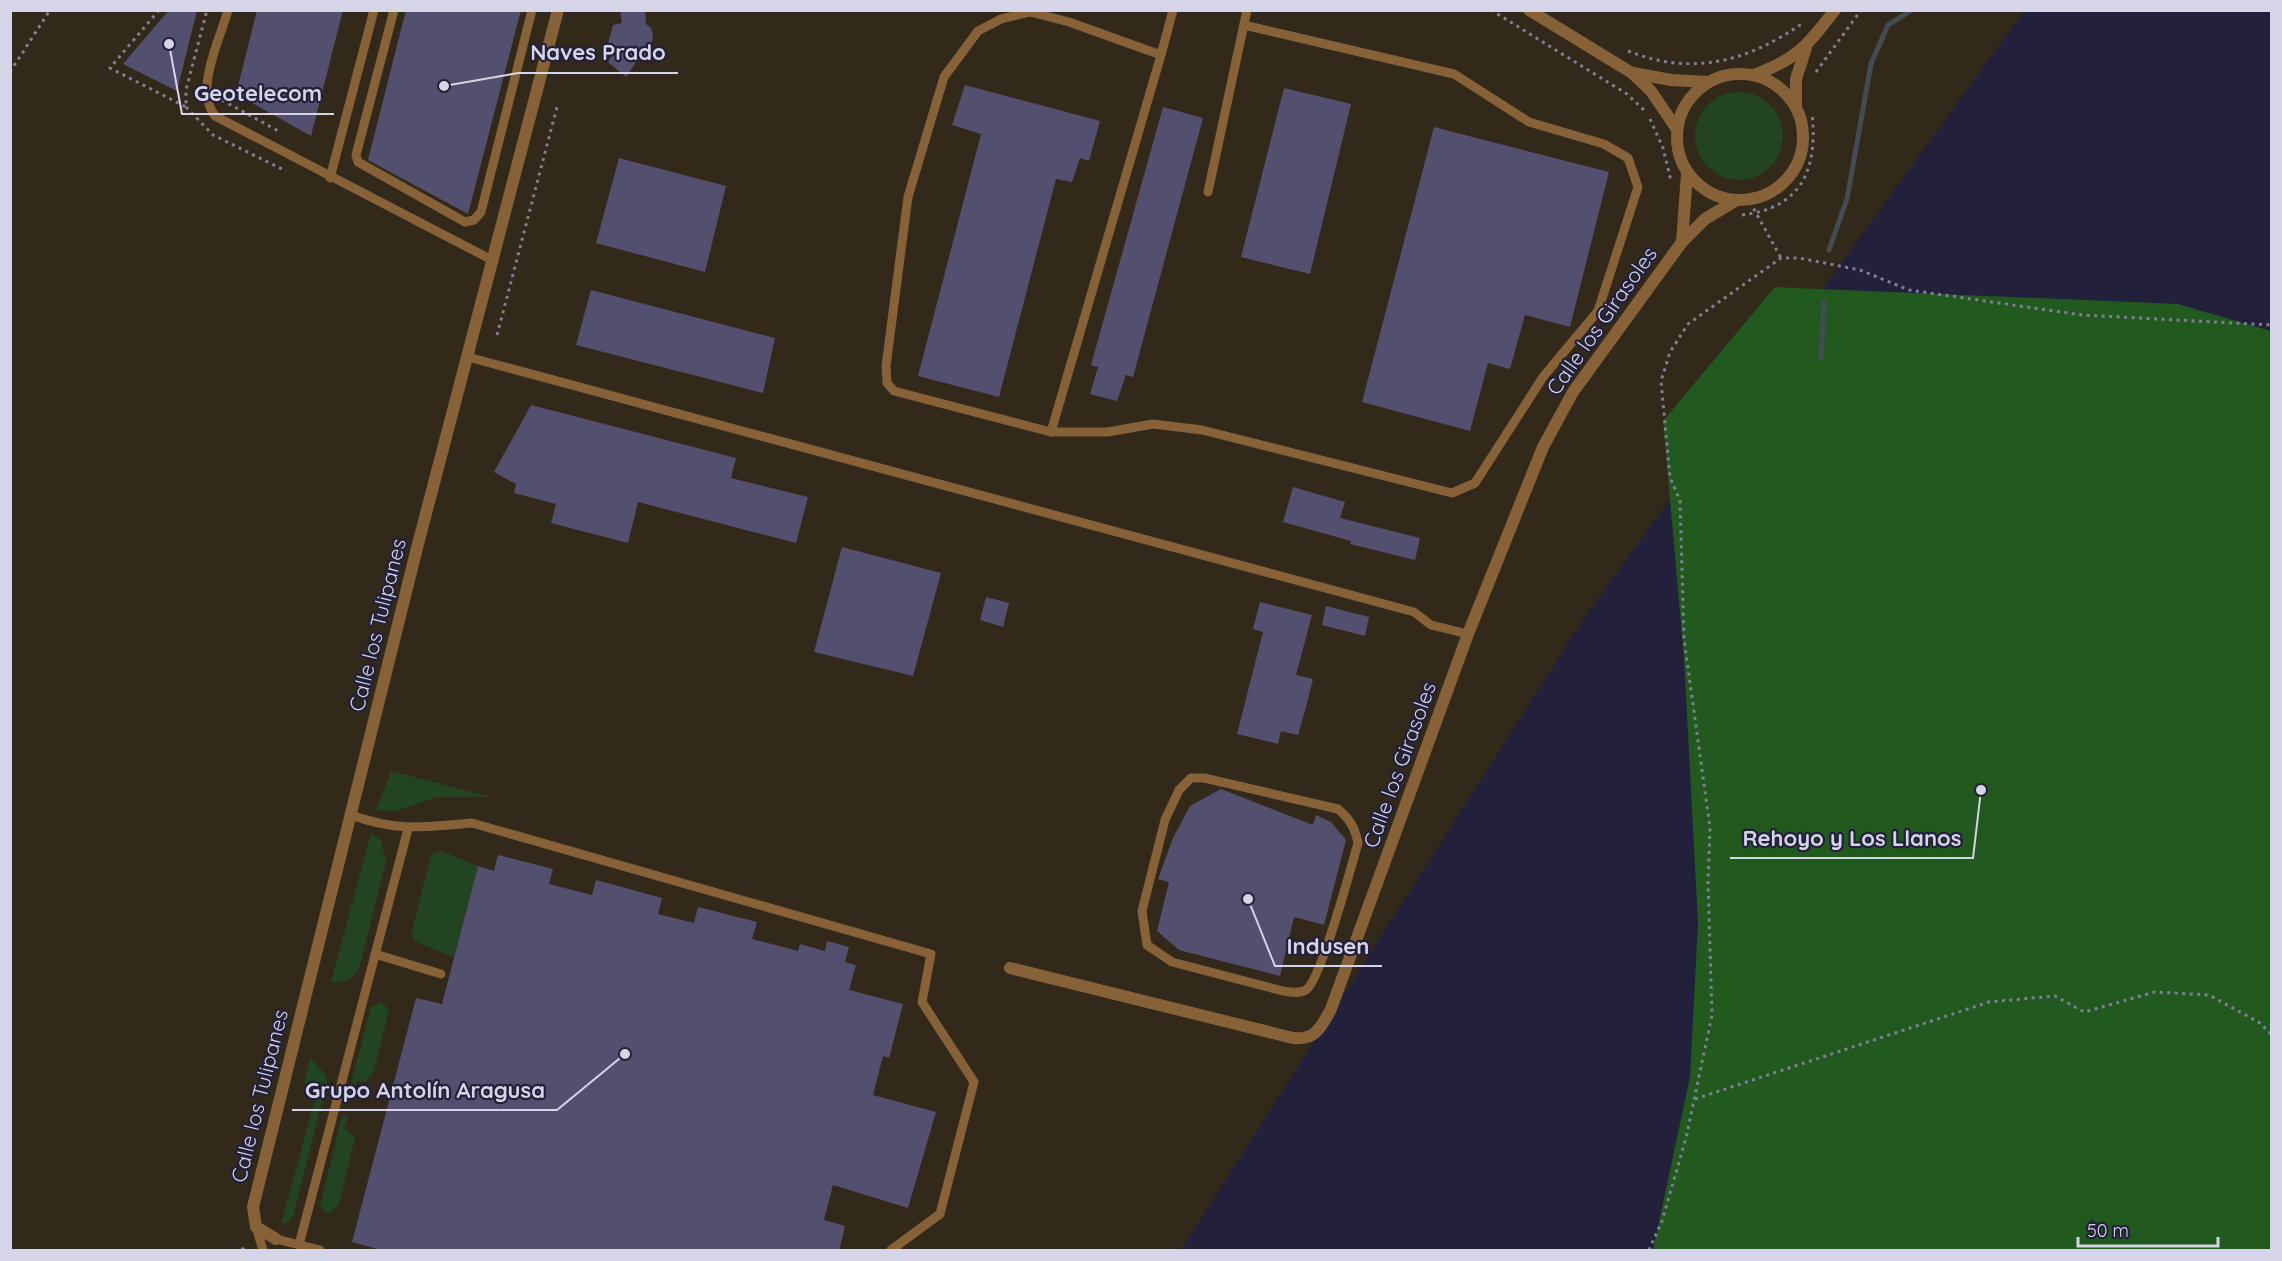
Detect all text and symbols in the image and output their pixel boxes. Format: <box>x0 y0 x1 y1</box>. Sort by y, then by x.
callout: Naves Prado <box>518 33 678 73</box>
text: Naves Prado <box>530 38 666 66</box>
callout: Geotelecom <box>182 74 334 114</box>
text: Geotelecom <box>194 79 322 107</box>
street label: Calle los Girasoles <box>1540 241 1662 400</box>
street label: Calle los Tulipanes <box>343 536 411 714</box>
street label: Calle los Girasoles <box>1357 678 1441 851</box>
callout: Rehoyo y Los Llanos <box>1730 818 1973 858</box>
text: Rehoyo y Los Llanos <box>1743 824 1961 852</box>
callout: Indusen <box>1275 926 1382 966</box>
text: Indusen <box>1287 932 1369 960</box>
street label: Calle los Tulipanes <box>225 1007 293 1185</box>
callout: Grupo Antolín Aragusa <box>292 1070 557 1110</box>
text: Grupo Antolín Aragusa <box>305 1076 545 1104</box>
scale bar <box>2078 1210 2218 1248</box>
text: 50 m <box>2087 1219 2129 1242</box>

